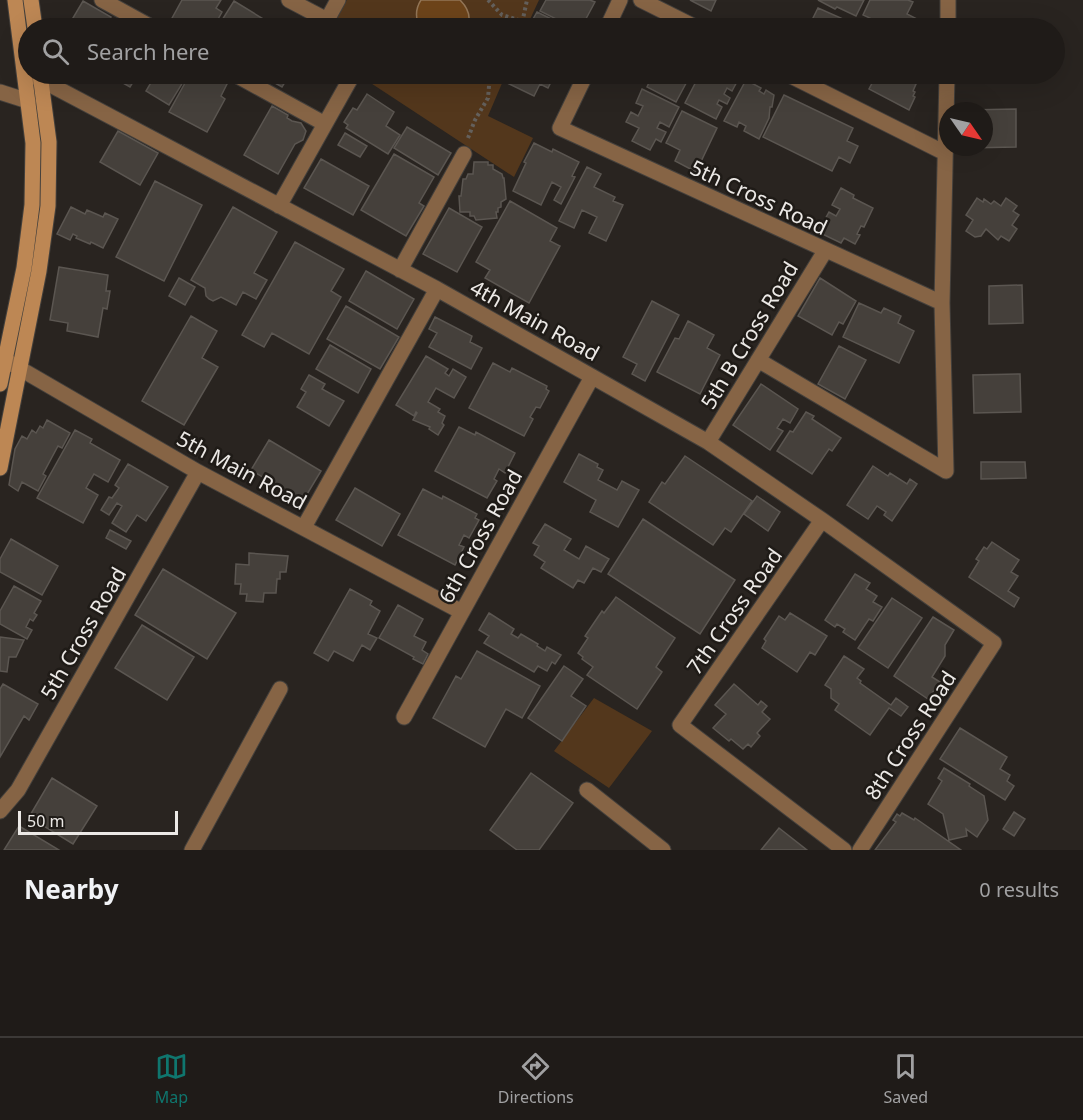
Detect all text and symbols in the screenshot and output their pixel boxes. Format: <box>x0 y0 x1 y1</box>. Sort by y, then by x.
search box <box>18 18 1065 84</box>
icon: search <box>39 35 72 68</box>
text: Search here <box>87 36 209 66</box>
north arrow <box>939 102 993 156</box>
street label: 5th Cross Road <box>686 153 832 241</box>
street label: 5th B Cross Road <box>694 256 804 414</box>
street label: 4th Main Road <box>466 273 604 367</box>
street label: 5th Main Road <box>172 424 312 516</box>
street label: 6th Cross Road <box>432 464 528 608</box>
street label: 7th Cross Road <box>680 542 788 680</box>
street label: 5th Cross Road <box>34 562 132 704</box>
street label: 8th Cross Road <box>858 665 962 805</box>
scale bar <box>18 808 178 836</box>
text: 50 m <box>27 810 64 832</box>
text: Nearby <box>24 871 119 907</box>
text: 0 results <box>979 876 1059 903</box>
tab: Map <box>155 1050 188 1108</box>
tab: Directions <box>498 1050 574 1108</box>
tab: Saved <box>883 1050 928 1108</box>

